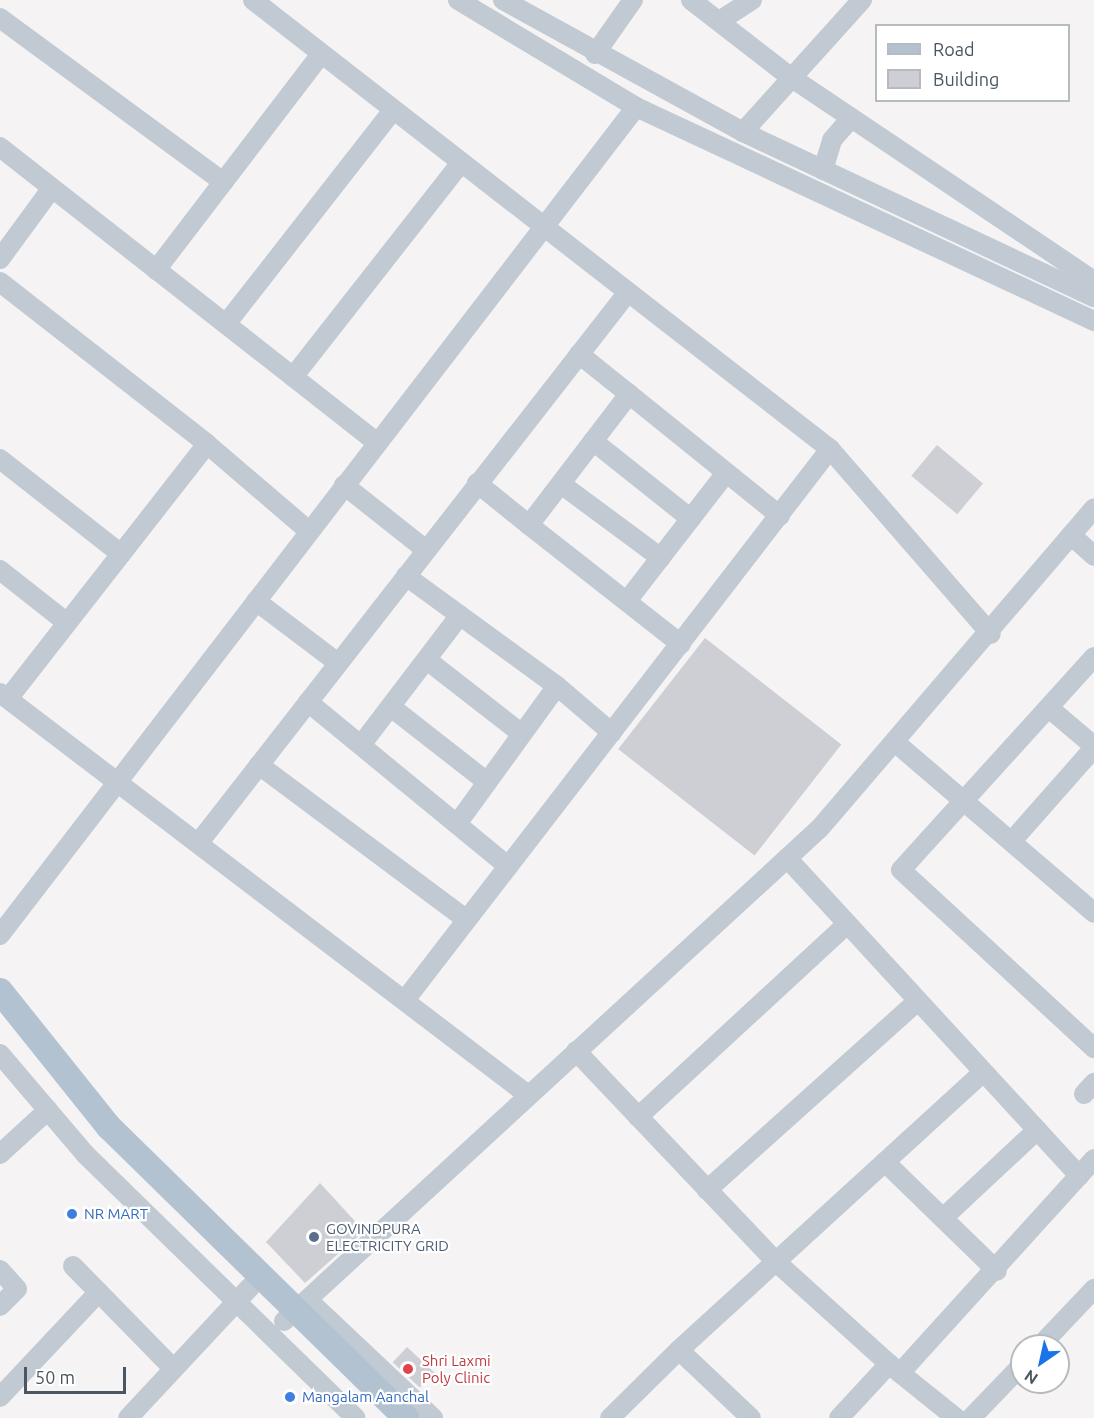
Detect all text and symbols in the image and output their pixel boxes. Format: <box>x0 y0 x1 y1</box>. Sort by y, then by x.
legend <box>875 24 1070 102</box>
text: Road <box>933 39 975 59</box>
text: Building <box>933 69 999 89</box>
place label: NR MART <box>84 1205 148 1223</box>
marker: NR MART <box>65 1207 79 1221</box>
place label: GOVINDPURA ELECTRICITY GRID <box>326 1219 449 1254</box>
marker: GOVINDPURA ELECTRICITY GRID <box>307 1230 321 1244</box>
north arrow <box>1010 1334 1070 1394</box>
place label: Shri Laxmi Poly Clinic <box>422 1351 491 1386</box>
scale bar <box>27 1355 129 1393</box>
marker: Shri Laxmi Poly Clinic <box>399 1360 417 1378</box>
text: N <box>1021 1366 1041 1388</box>
text: 50 m <box>35 1367 75 1387</box>
place label: Mangalam Aanchal <box>302 1388 429 1406</box>
marker: Mangalam Aanchal <box>283 1390 297 1404</box>

